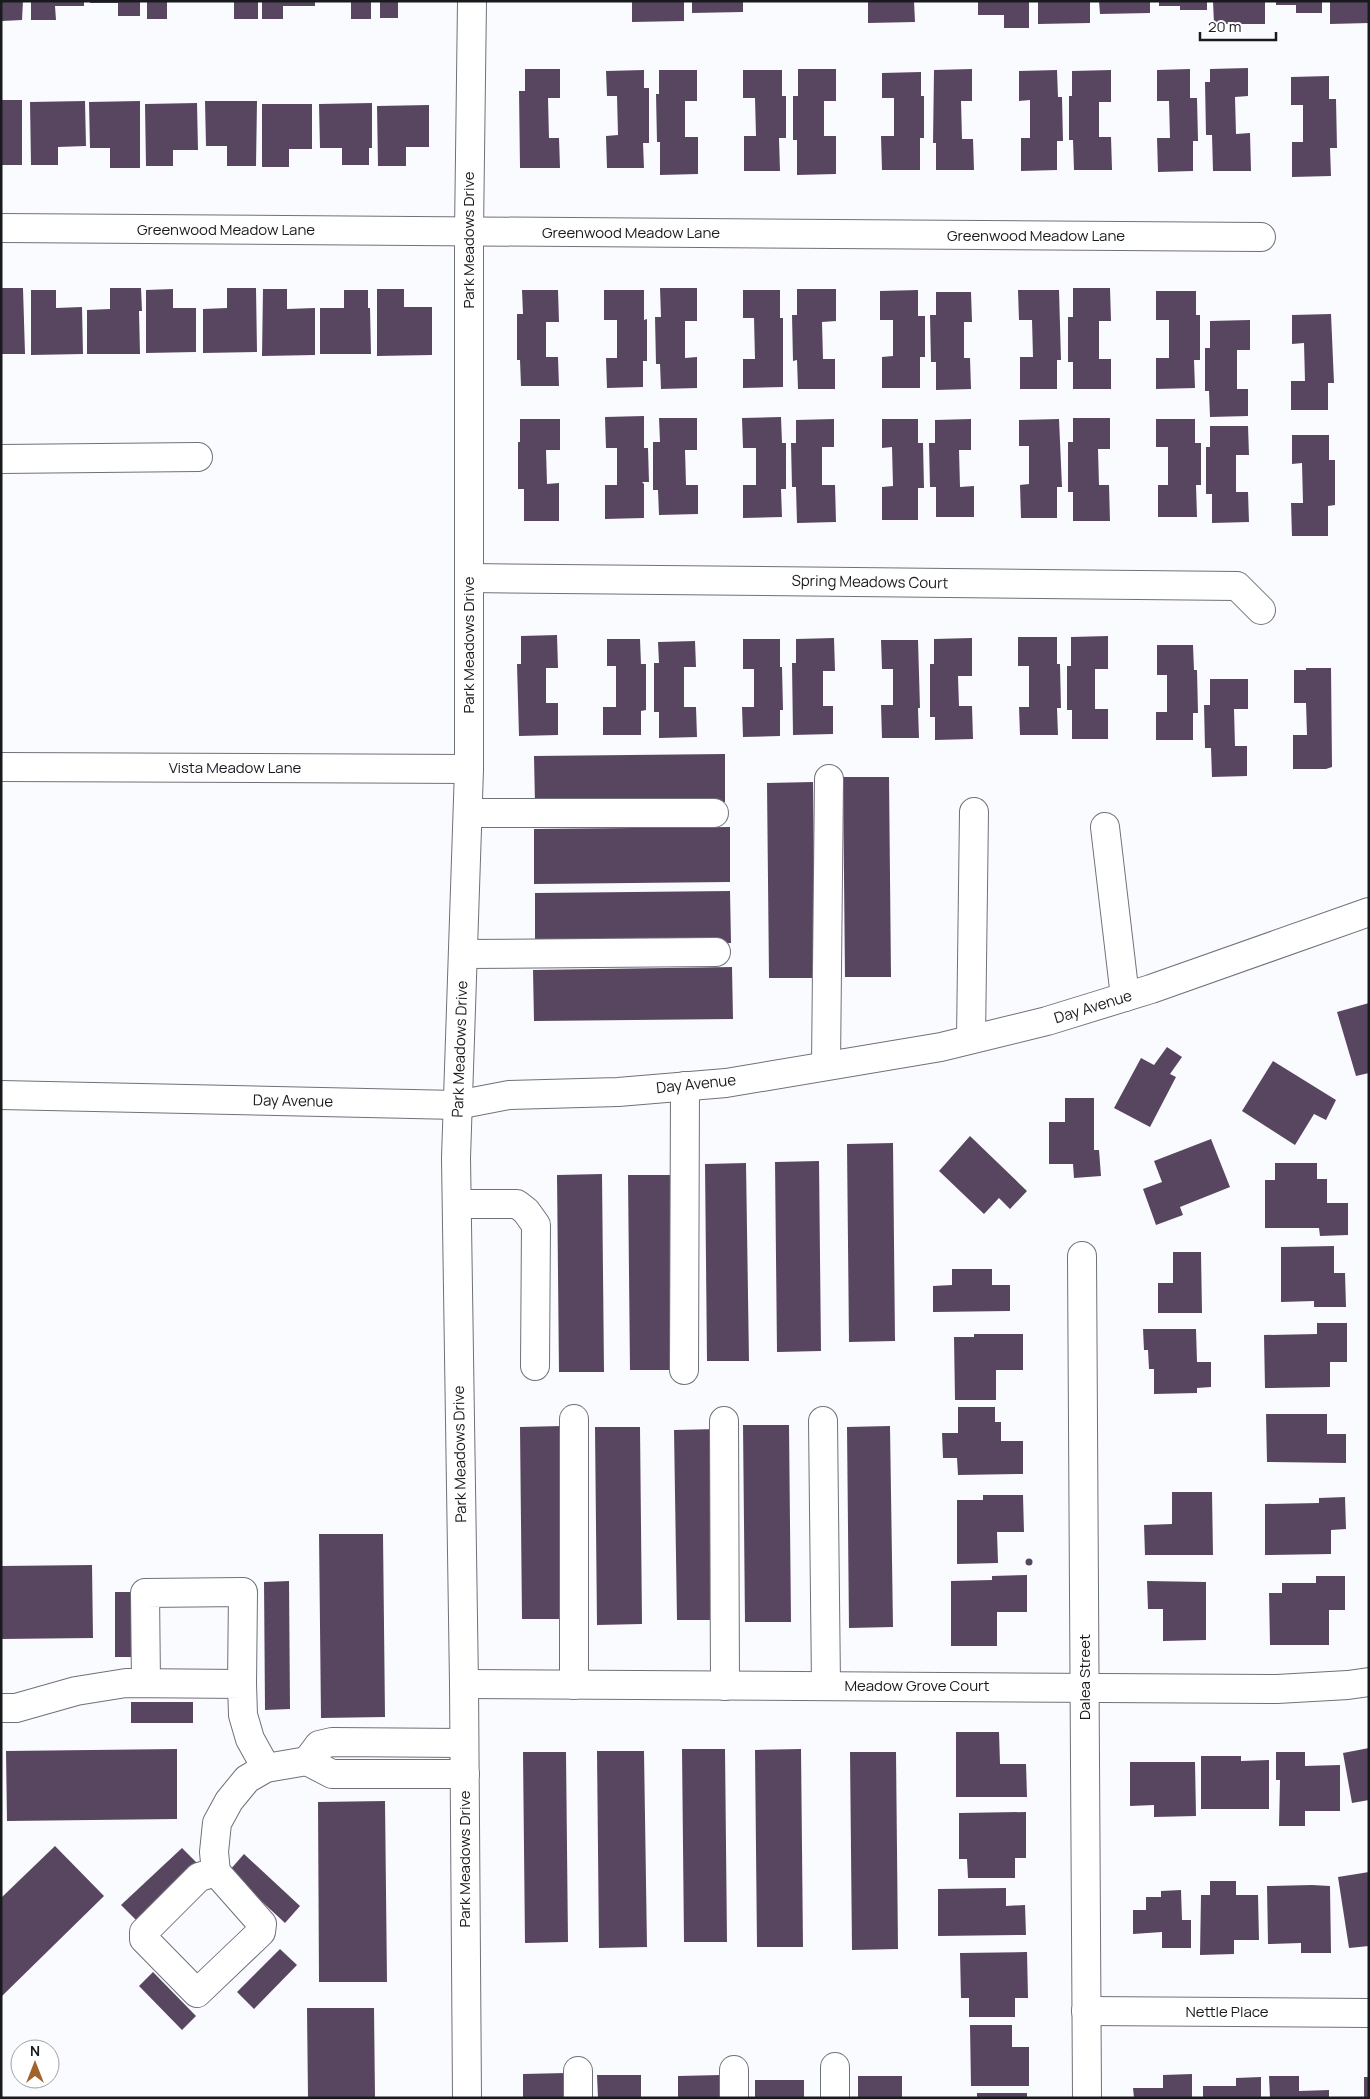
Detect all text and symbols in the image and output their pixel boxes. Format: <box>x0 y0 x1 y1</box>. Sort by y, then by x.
scale bar <box>1200 10 1276 42</box>
text: 20 m <box>1208 16 1241 37</box>
street label: Park Meadows Drive <box>458 171 479 309</box>
street label: Greenwood Meadow Lane <box>137 219 315 240</box>
street label: Greenwood Meadow Lane <box>542 222 720 243</box>
street label: Greenwood Meadow Lane <box>947 225 1125 246</box>
street label: Spring Meadows Court <box>791 570 949 593</box>
street label: Park Meadows Drive <box>458 576 479 714</box>
street label: Vista Meadow Lane <box>169 757 302 778</box>
street label: Park Meadows Drive <box>447 980 472 1118</box>
street label: Day Avenue <box>1051 985 1134 1028</box>
street label: Day Avenue <box>655 1069 737 1098</box>
street label: Day Avenue <box>253 1089 334 1112</box>
street label: Park Meadows Drive <box>448 1385 471 1523</box>
street label: Dalea Street <box>1074 1634 1095 1720</box>
street label: Meadow Grove Court <box>845 1675 989 1696</box>
street label: Park Meadows Drive <box>454 1790 475 1928</box>
street label: Nettle Place <box>1185 2001 1269 2022</box>
north arrow <box>10 2039 60 2089</box>
text: N <box>30 2041 40 2060</box>

